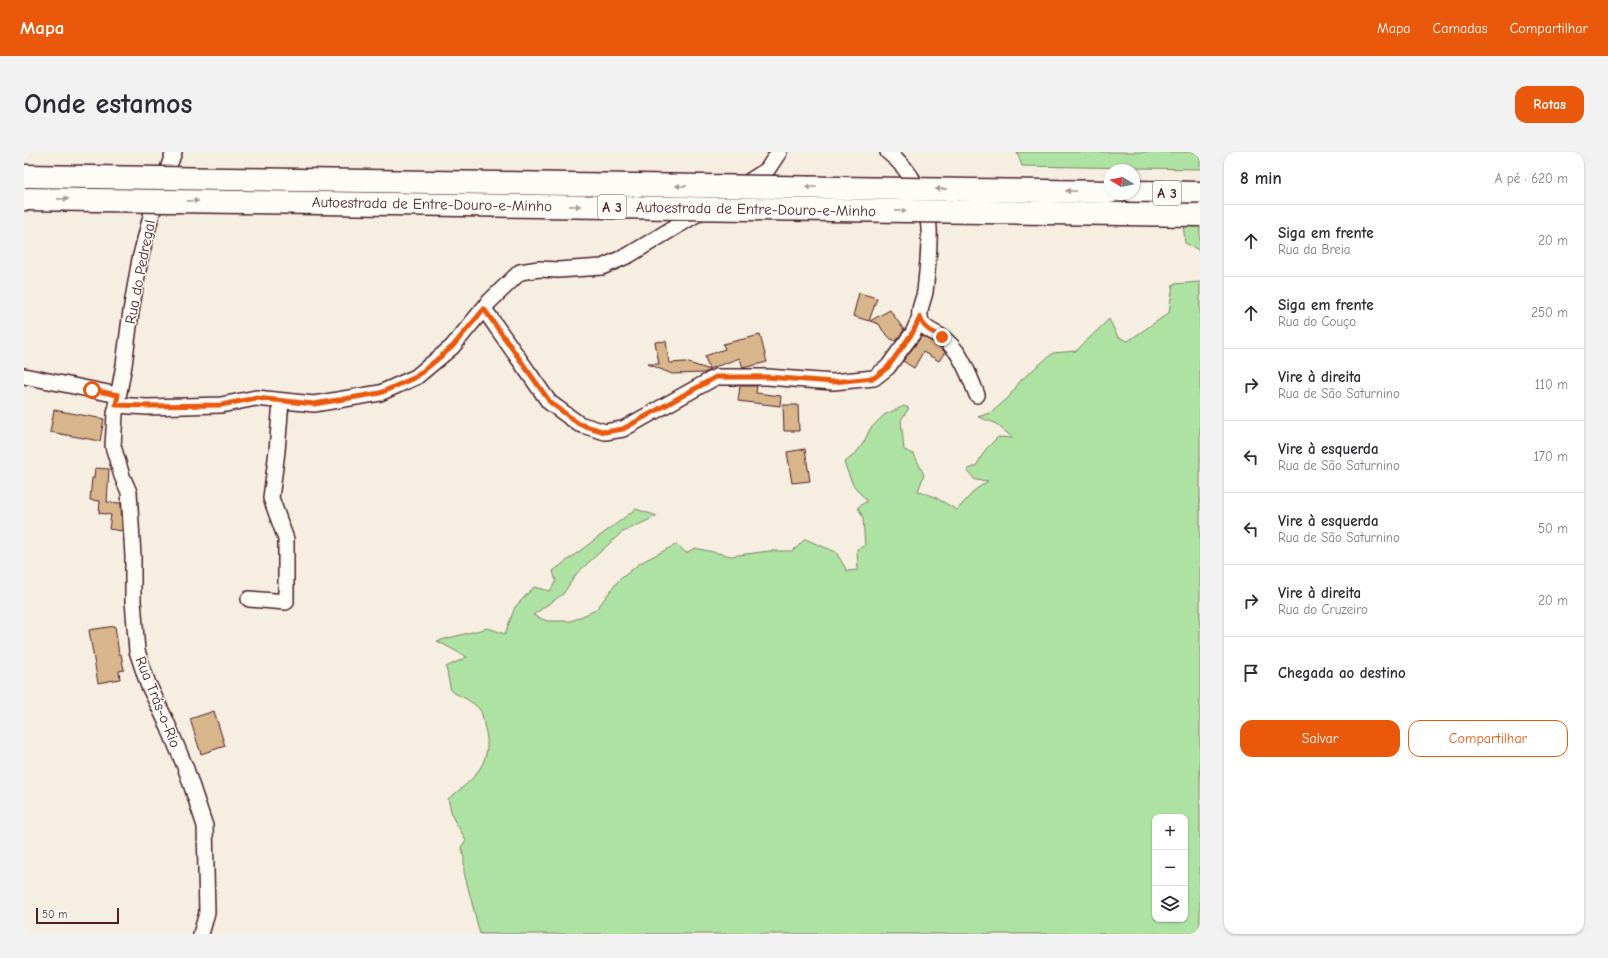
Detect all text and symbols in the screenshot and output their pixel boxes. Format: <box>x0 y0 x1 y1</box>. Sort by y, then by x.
text: Mapa <box>20 17 65 39</box>
text: Mapa <box>1377 20 1411 37</box>
text: Camadas <box>1433 20 1488 37</box>
text: Compartilhar <box>1510 20 1588 37</box>
button: Rotas <box>1515 86 1584 123</box>
text: Onde estamos <box>24 88 192 120</box>
north arrow <box>1104 164 1140 200</box>
text: 8 min <box>1240 169 1282 188</box>
text: A pé · 620 m <box>1495 171 1568 186</box>
road number: A 3 <box>1153 181 1181 205</box>
one-way arrow <box>675 182 687 189</box>
one-way arrow <box>805 184 817 191</box>
one-way arrow <box>934 186 947 192</box>
one-way arrow <box>1064 188 1077 194</box>
street label: Autoestrada de Entre-Douro-e-Minho <box>312 193 552 215</box>
road number: A 3 <box>598 195 626 219</box>
one-way arrow <box>57 196 70 202</box>
one-way arrow <box>187 198 200 204</box>
street label: Autoestrada de Entre-Douro-e-Minho <box>636 198 876 220</box>
one-way arrow <box>569 203 582 209</box>
one-way arrow <box>895 208 908 214</box>
street label: Rua do Pedregal <box>121 218 159 326</box>
text: Siga em frente <box>1278 224 1374 242</box>
icon: ahead <box>1240 230 1262 252</box>
text: 20 m <box>1538 233 1568 248</box>
text: Rua da Breia <box>1278 242 1351 257</box>
text: Siga em frente <box>1278 296 1374 314</box>
icon: ahead <box>1240 302 1262 324</box>
text: 250 m <box>1531 305 1568 320</box>
text: Rua do Couço <box>1278 314 1356 329</box>
route end <box>933 328 951 346</box>
text: Vire à direita <box>1278 368 1361 386</box>
icon: right <box>1240 374 1262 396</box>
text: 110 m <box>1535 377 1568 392</box>
route start <box>83 381 101 399</box>
text: Rua de São Saturnino <box>1278 386 1400 401</box>
text: Vire à esquerda <box>1278 440 1379 458</box>
icon: left <box>1240 446 1262 468</box>
text: 170 m <box>1534 449 1568 464</box>
text: Rua de São Saturnino <box>1278 458 1400 473</box>
text: Vire à esquerda <box>1278 512 1379 530</box>
icon: left <box>1240 518 1262 540</box>
text: 50 m <box>1538 521 1568 536</box>
text: Rua de São Saturnino <box>1278 530 1400 545</box>
text: Vire à direita <box>1278 584 1361 602</box>
icon: right <box>1240 590 1262 612</box>
text: 20 m <box>1538 593 1568 608</box>
text: Rua do Cruzeiro <box>1278 602 1368 617</box>
street label: Rua Trás-o-Rio <box>131 654 185 750</box>
icon: arrive <box>1240 662 1262 684</box>
text: Chegada ao destino <box>1278 664 1406 682</box>
button: Salvar <box>1240 720 1400 757</box>
button: Compartilhar <box>1408 720 1568 757</box>
map controls <box>1152 814 1188 922</box>
button: + <box>1152 814 1188 850</box>
button: − <box>1152 850 1188 886</box>
button: layers <box>1152 886 1188 922</box>
scale bar <box>36 906 119 925</box>
text: 50 m <box>42 908 67 921</box>

